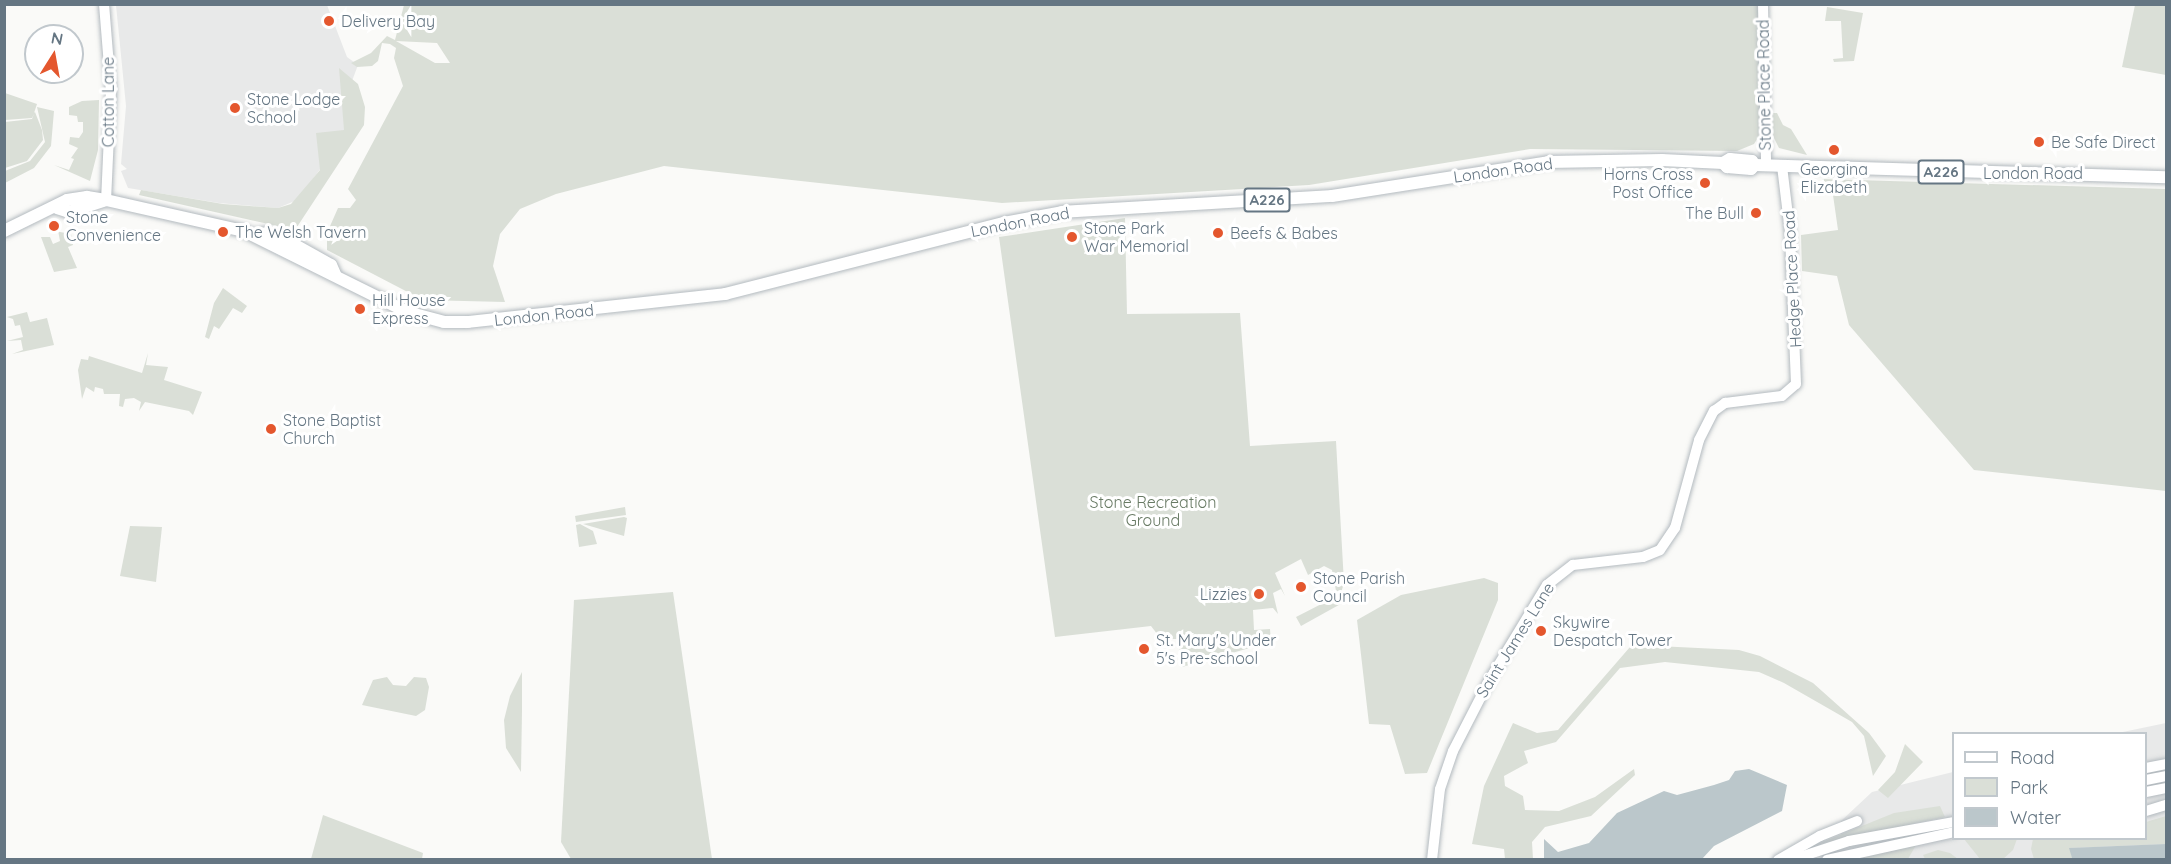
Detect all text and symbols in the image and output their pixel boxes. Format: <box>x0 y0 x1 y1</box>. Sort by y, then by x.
place label: Delivery Bay <box>341 11 435 31</box>
marker: Delivery Bay <box>322 14 336 28</box>
street label: Stone Place Road <box>1753 19 1775 151</box>
north arrow <box>24 24 84 84</box>
text: N <box>49 27 65 49</box>
street label: Cotton Lane <box>98 57 118 147</box>
place label: Stone Lodge School <box>247 89 340 127</box>
marker: Stone Lodge School <box>228 101 242 115</box>
place label: Be Safe Direct <box>2051 132 2156 152</box>
marker: Be Safe Direct <box>2032 135 2046 149</box>
marker: Georgina Elizabeth <box>1827 143 1841 157</box>
street label: London Road <box>1452 154 1554 186</box>
place label: Georgina Elizabeth <box>1800 159 1868 197</box>
road number: A226 <box>1917 160 1965 184</box>
street label: London Road <box>1983 163 2083 183</box>
place label: Horns Cross Post Office <box>1604 164 1693 202</box>
marker: Horns Cross Post Office <box>1698 176 1712 190</box>
road number: A226 <box>1243 188 1291 212</box>
street label: London Road <box>969 203 1071 241</box>
place label: The Bull <box>1685 203 1744 223</box>
marker: The Bull <box>1749 206 1763 220</box>
place label: Stone Convenience <box>66 207 161 245</box>
street label: Hedge Place Road <box>1779 210 1805 348</box>
place label: Stone Park War Memorial <box>1084 218 1189 256</box>
marker: Stone Convenience <box>47 219 61 233</box>
place label: The Welsh Tavern <box>235 222 366 242</box>
place label: Beefs & Babes <box>1230 223 1338 243</box>
marker: The Welsh Tavern <box>216 225 230 239</box>
marker: Beefs & Babes <box>1211 226 1225 240</box>
marker: Stone Park War Memorial <box>1065 230 1079 244</box>
place label: Hill House Express <box>372 290 446 328</box>
street label: London Road <box>493 300 595 330</box>
marker: Hill House Express <box>353 302 367 316</box>
place label: Stone Baptist Church <box>283 410 381 448</box>
marker: Stone Baptist Church <box>264 422 278 436</box>
park label: Stone Recreation Ground <box>1090 492 1216 530</box>
place label: Stone Parish Council <box>1313 568 1405 606</box>
street label: Saint James Lane <box>1472 579 1558 701</box>
marker: Stone Parish Council <box>1294 580 1308 594</box>
place label: Lizzies <box>1200 584 1247 604</box>
marker: Lizzies <box>1252 587 1266 601</box>
place label: Skywire Despatch Tower <box>1553 612 1672 650</box>
marker: Skywire Despatch Tower <box>1534 624 1548 638</box>
place label: St. Mary's Under 5's Pre-school <box>1156 630 1276 668</box>
marker: St. Mary's Under 5's Pre-school <box>1137 642 1151 656</box>
legend <box>1952 732 2147 840</box>
text: Road <box>2010 746 2055 769</box>
text: Park <box>2010 776 2048 799</box>
text: Water <box>2010 806 2061 829</box>

